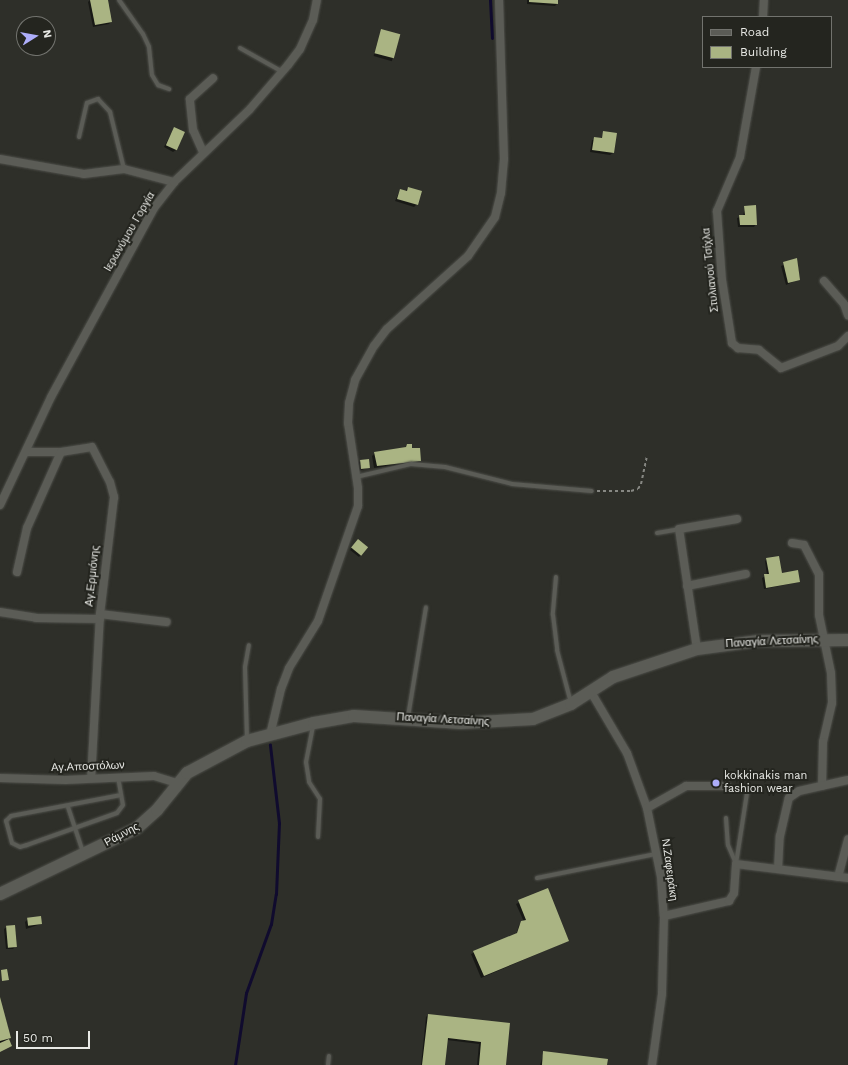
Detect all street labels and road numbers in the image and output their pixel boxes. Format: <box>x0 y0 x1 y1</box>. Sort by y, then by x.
street label: Ιερωνύμου Γοργία <box>102 190 158 274</box>
street label: Στυλιανού Τσίχλα <box>700 227 722 313</box>
street label: Αγ.Ερμιόνης <box>83 545 103 607</box>
street label: Παναγία Λετσαίνης <box>725 633 819 651</box>
street label: Παναγία Λετσαίνης <box>396 711 490 729</box>
street label: Αγ.Αποστόλων <box>51 759 125 775</box>
street label: Ράμνης <box>102 820 142 850</box>
street label: Ν.Ζαφειράκη <box>658 838 680 902</box>

